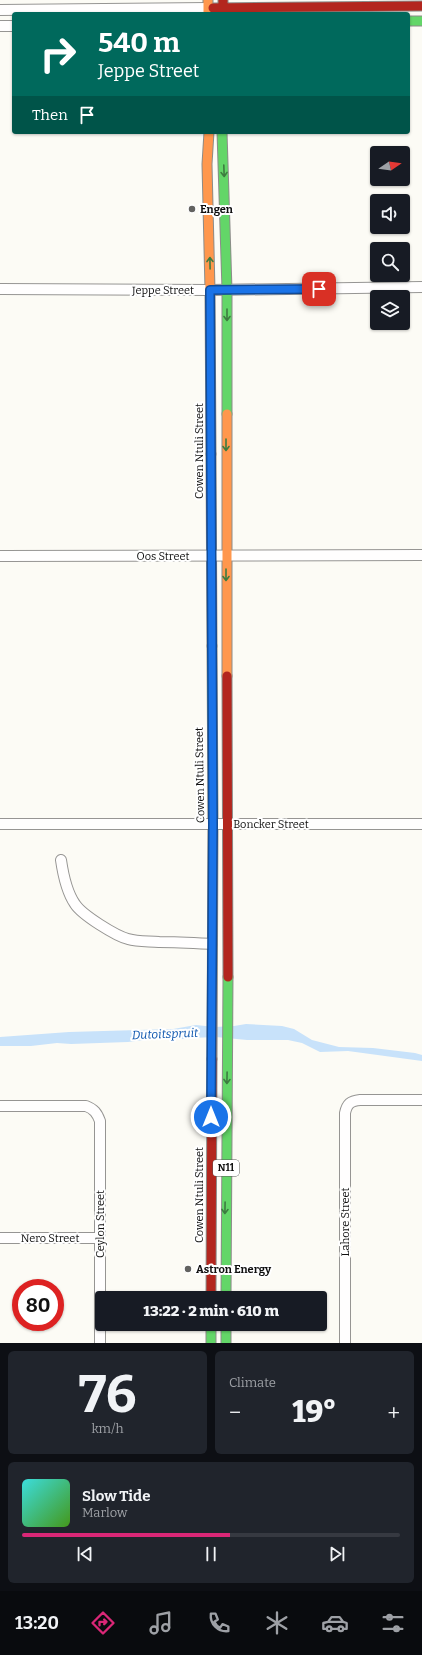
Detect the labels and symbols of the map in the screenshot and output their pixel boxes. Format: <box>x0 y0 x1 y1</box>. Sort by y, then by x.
north arrow <box>370 146 410 186</box>
one-way arrow <box>220 164 227 177</box>
place label: Engen <box>200 203 233 216</box>
marker: Engen <box>187 204 197 214</box>
one-way arrow <box>206 257 213 270</box>
pin <box>302 272 336 306</box>
street label: Jeppe Street <box>131 284 194 297</box>
one-way arrow <box>223 308 231 321</box>
street label: Cowen Ntuli Street <box>193 403 206 499</box>
one-way arrow <box>222 438 230 451</box>
street label: Oos Street <box>137 550 189 563</box>
one-way arrow <box>222 568 230 581</box>
street label: Cowen Ntuli Street <box>193 727 207 823</box>
street label: Boncker Street <box>233 818 309 831</box>
water label: Dutoitspruit <box>132 1026 199 1042</box>
one-way arrow <box>223 1071 231 1084</box>
position arrow <box>190 1096 232 1138</box>
street label: Cowen Ntuli Street <box>193 1147 206 1243</box>
road number: N11 <box>213 1160 239 1176</box>
street label: Lahore Street <box>339 1187 352 1257</box>
street label: Ceylon Street <box>94 1190 107 1258</box>
one-way arrow <box>221 1201 229 1214</box>
street label: Nero Street <box>21 1232 79 1245</box>
place label: Astron Energy <box>196 1263 272 1276</box>
marker: Astron Energy <box>183 1264 193 1274</box>
speed limit sign: 80 <box>12 1279 64 1331</box>

